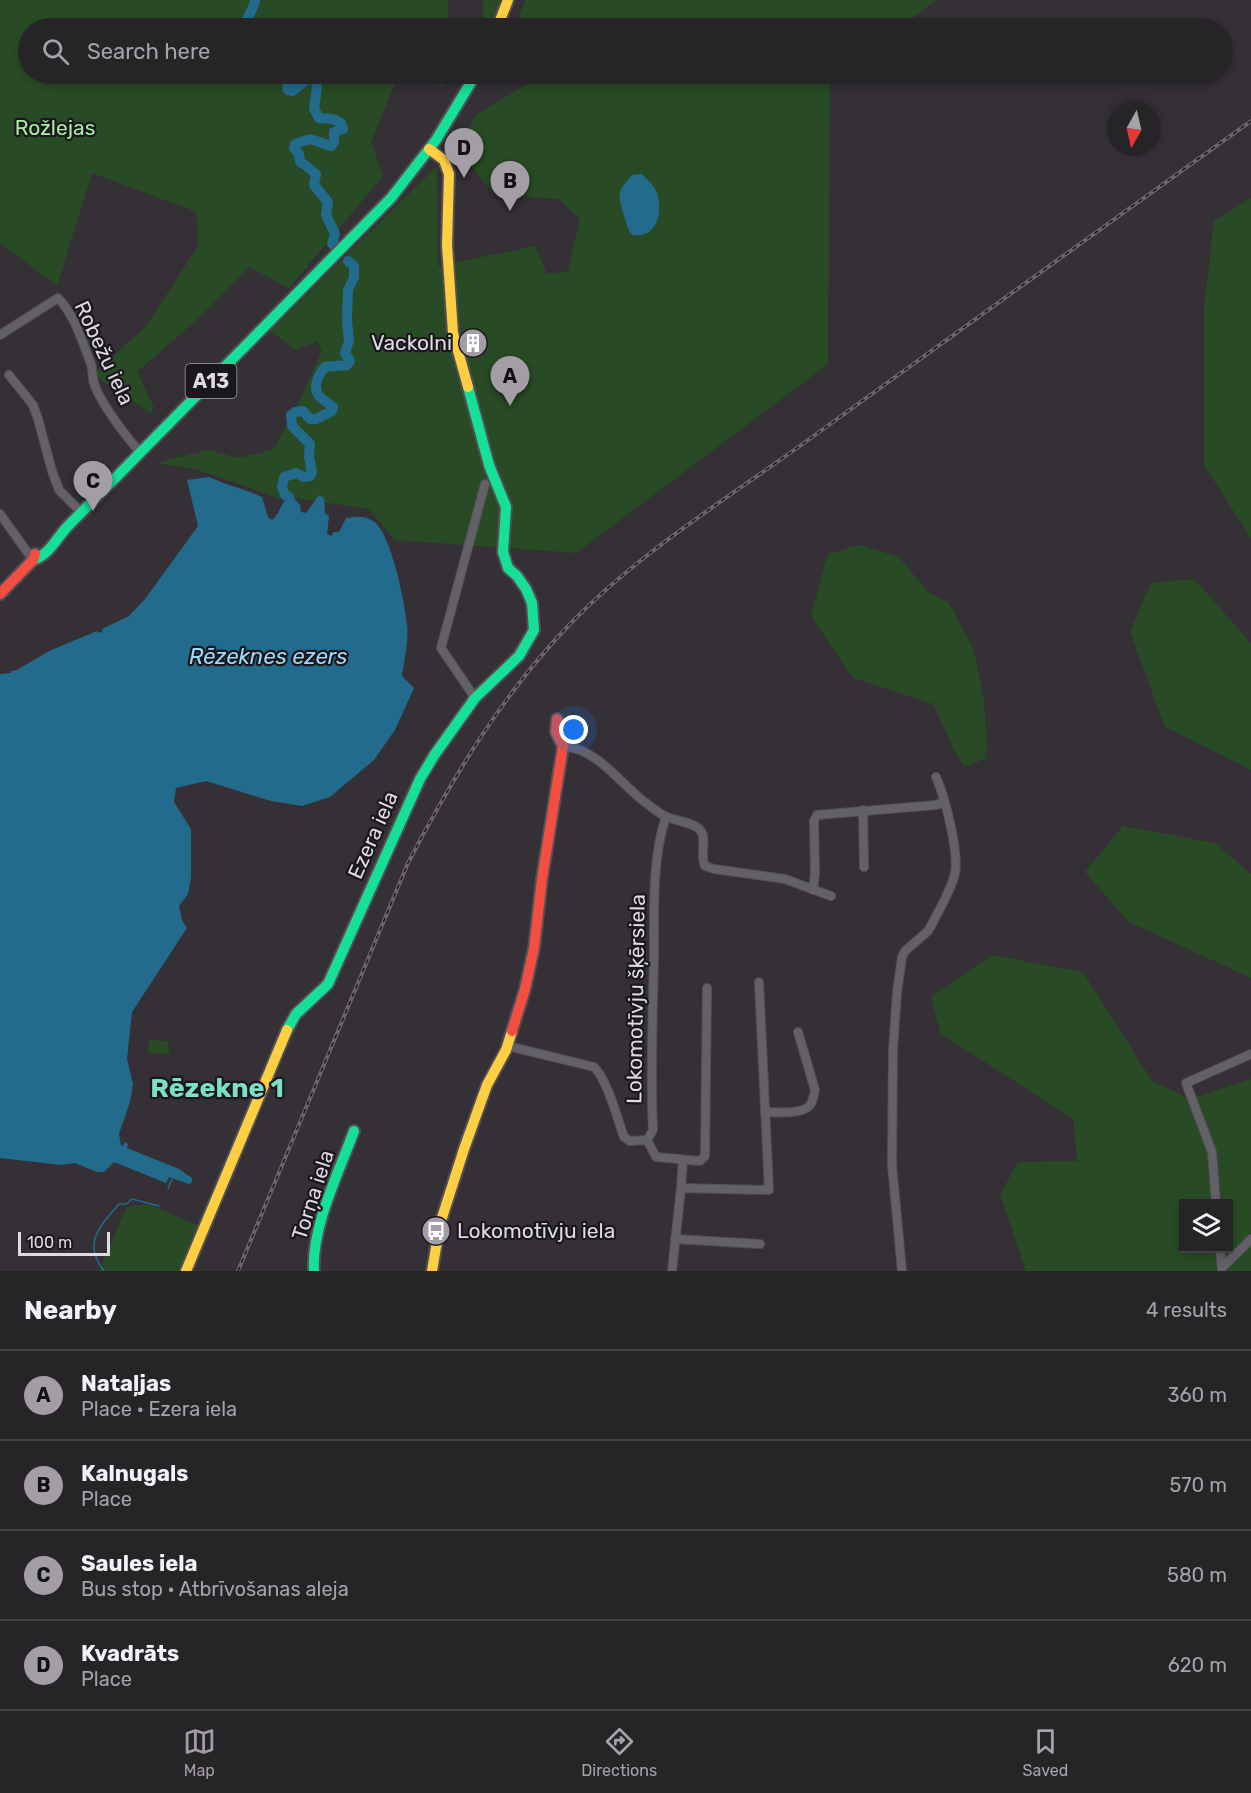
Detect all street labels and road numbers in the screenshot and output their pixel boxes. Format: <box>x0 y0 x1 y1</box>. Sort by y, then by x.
street label: Robežu iela <box>69 297 139 409</box>
road number: A13 <box>186 364 236 398</box>
street label: Ezera iela <box>342 787 403 882</box>
street label: Lokomotīvju šķērsiela <box>621 894 650 1104</box>
street label: Torņa iela <box>286 1147 339 1243</box>

